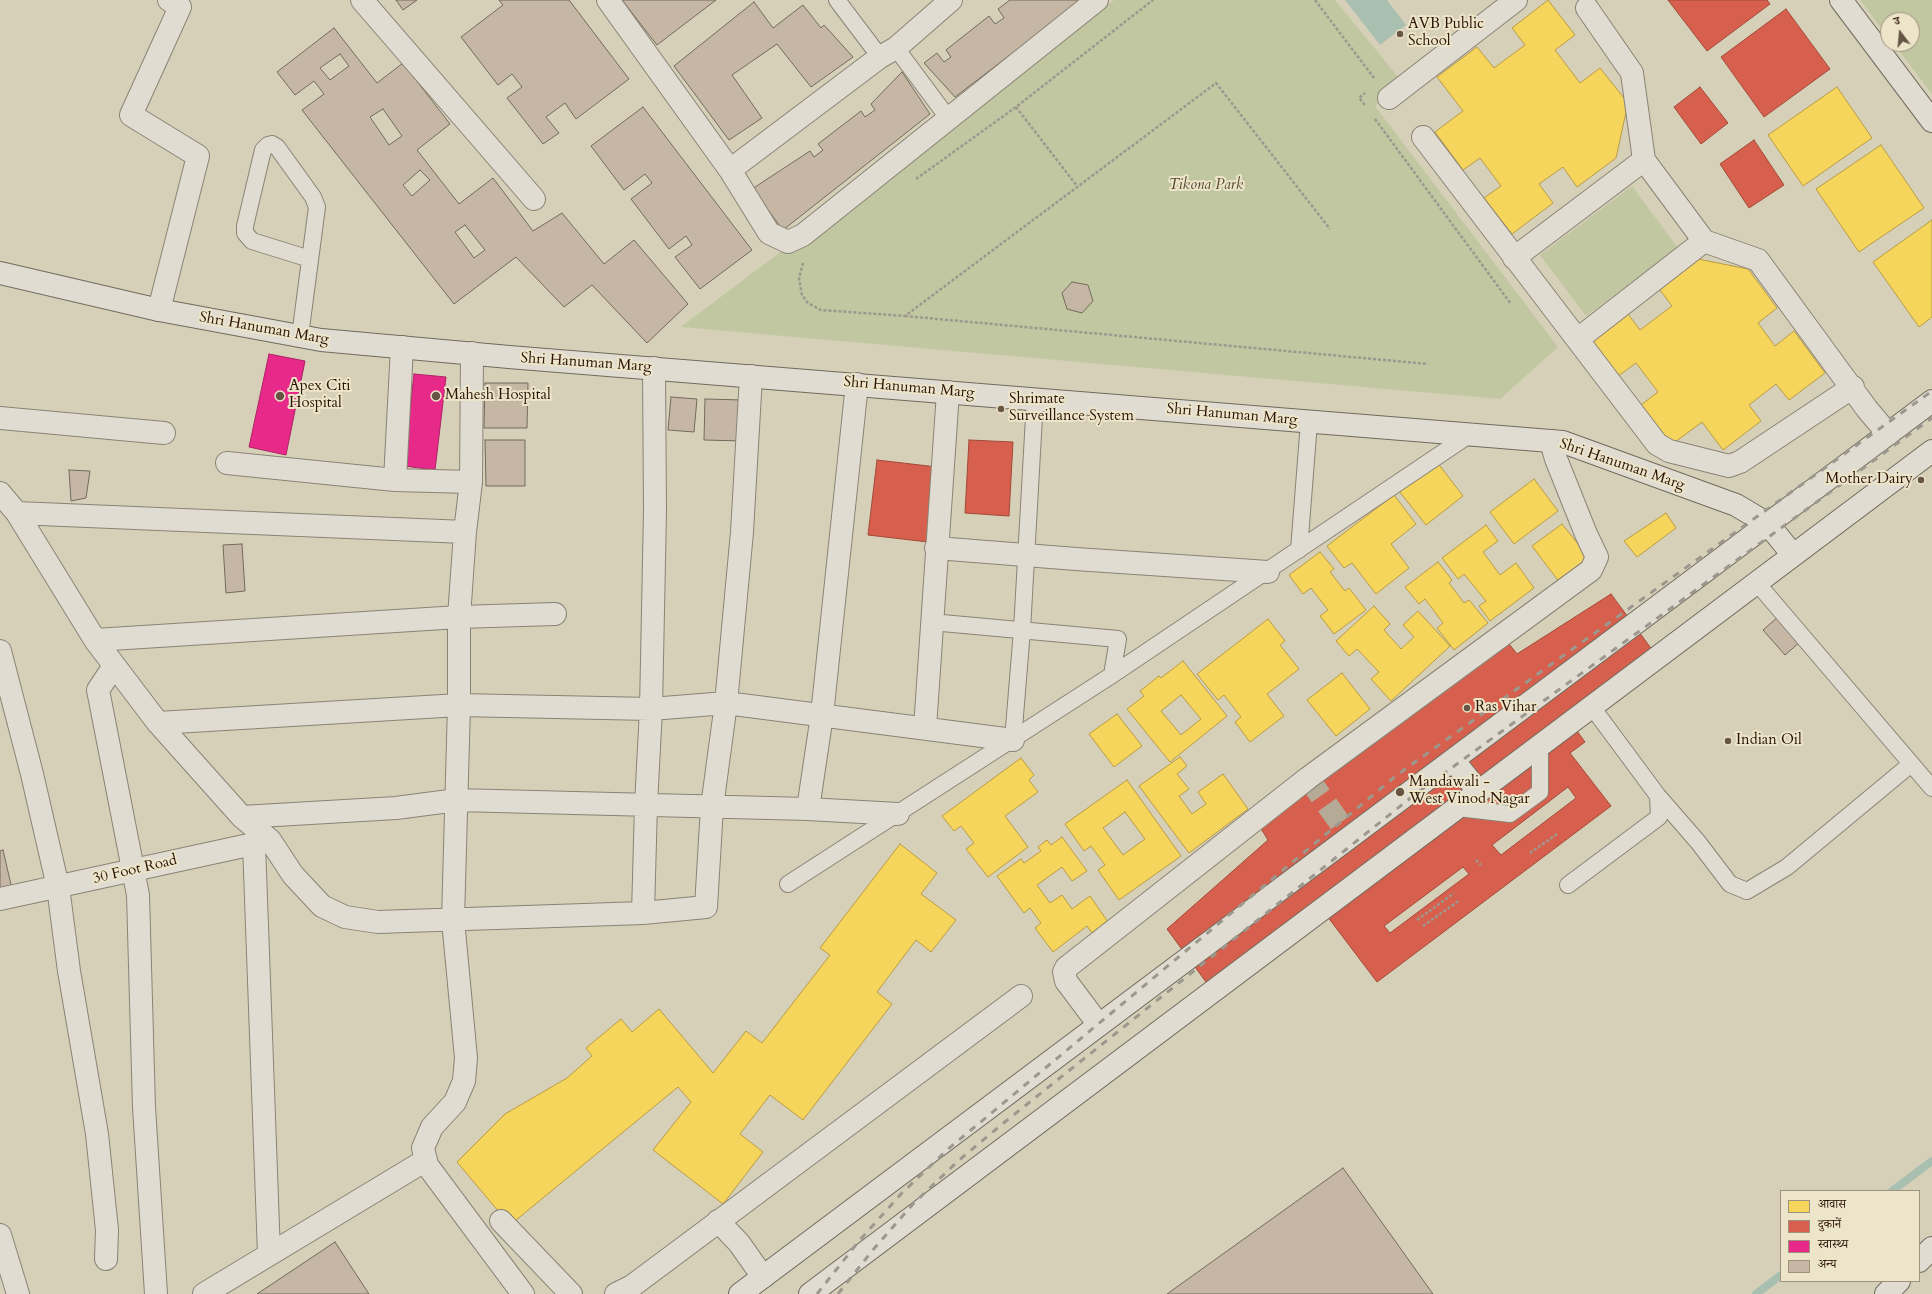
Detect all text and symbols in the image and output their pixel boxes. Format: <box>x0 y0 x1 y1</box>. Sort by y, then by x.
north arrow <box>1880 12 1920 52</box>
text: उ <box>1892 13 1902 29</box>
place label: AVB Public School <box>1408 16 1484 51</box>
marker: AVB Public School <box>1395 29 1405 39</box>
park label: Tikona Park <box>1169 177 1243 195</box>
street label: Shri Hanuman Marg <box>198 309 330 349</box>
street label: Shri Hanuman Marg <box>520 349 652 377</box>
street label: Shri Hanuman Marg <box>843 373 975 403</box>
place label: Apex Citi Hospital <box>289 378 351 413</box>
place label: Mahesh Hospital <box>445 387 551 405</box>
marker: Apex Citi Hospital <box>274 390 286 402</box>
marker: Mahesh Hospital <box>430 390 442 402</box>
place label: Shrimate Surveillance System <box>1009 391 1134 426</box>
street label: Shri Hanuman Marg <box>1166 400 1298 430</box>
marker: Shrimate Surveillance System <box>996 404 1006 414</box>
street label: Shri Hanuman Marg <box>1557 435 1687 495</box>
place label: Mother Dairy <box>1825 471 1913 489</box>
marker: Mother Dairy <box>1916 475 1926 485</box>
place label: Ras Vihar <box>1475 699 1536 717</box>
marker: Ras Vihar <box>1462 703 1472 713</box>
place label: Indian Oil <box>1736 732 1802 750</box>
marker: Indian Oil <box>1723 736 1733 746</box>
place label: Mandawali - West Vinod Nagar <box>1409 774 1530 809</box>
marker: Mandawali - West Vinod Nagar <box>1394 786 1406 798</box>
street label: 30 Foot Road <box>91 852 179 888</box>
legend <box>1780 1190 1920 1282</box>
text: आवास <box>1818 1196 1846 1212</box>
text: दुकानें <box>1818 1216 1841 1232</box>
text: स्वास्थ्य <box>1818 1236 1848 1252</box>
text: अन्य <box>1818 1256 1836 1272</box>

